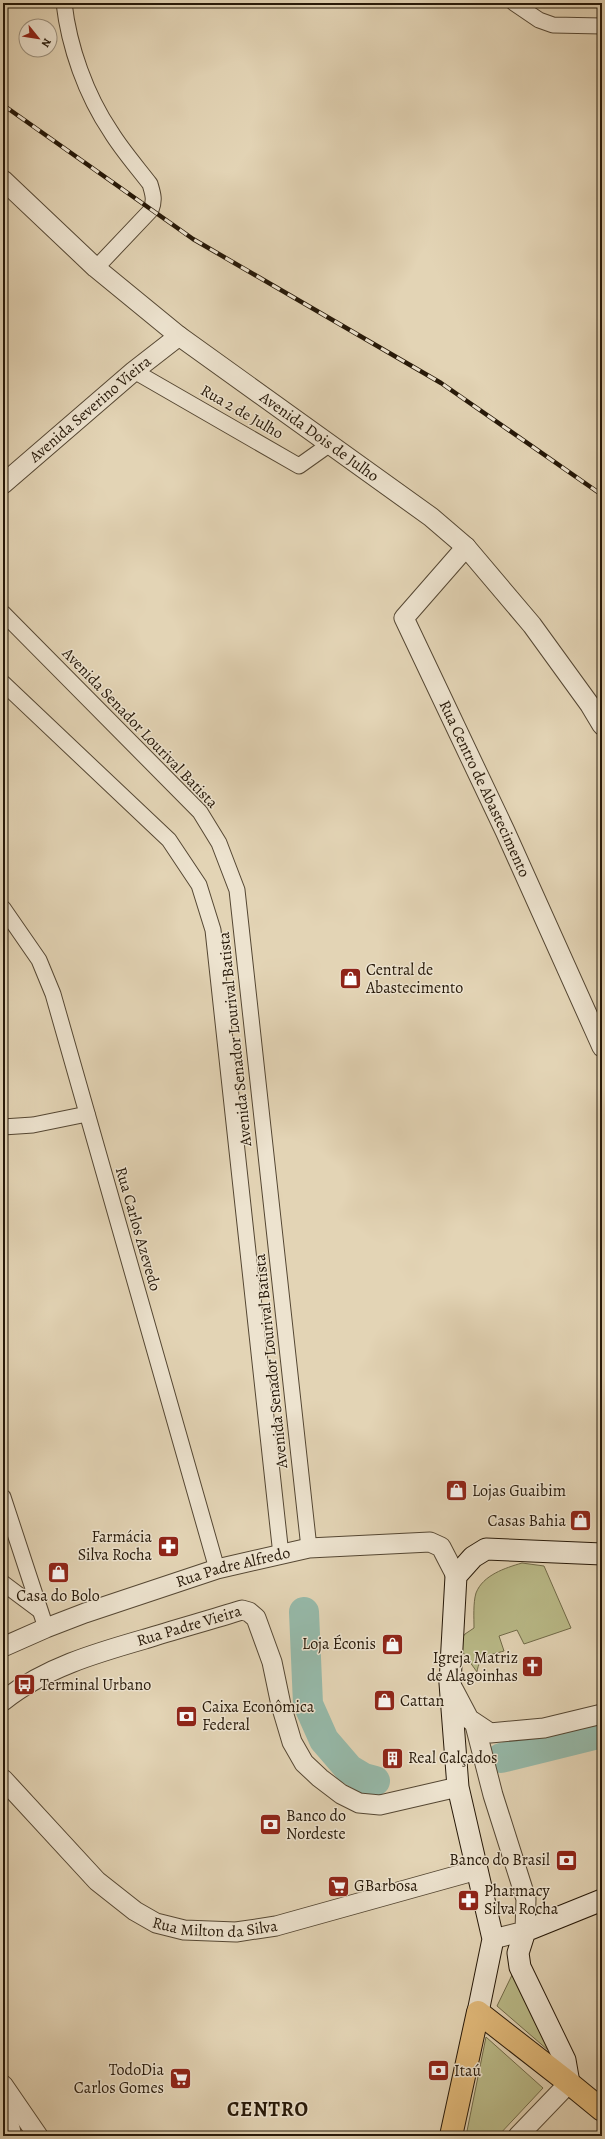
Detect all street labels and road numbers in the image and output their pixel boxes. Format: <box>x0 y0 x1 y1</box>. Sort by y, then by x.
street label: Avenida Severino Vieira <box>24 350 156 468</box>
street label: Rua 2 de Julho <box>197 379 287 445</box>
street label: Avenida Dois de Julho <box>254 386 383 487</box>
street label: Avenida Senador Lourival Batista <box>56 642 223 814</box>
street label: Rua Centro de Abastecimento <box>434 697 535 881</box>
street label: Avenida Senador Lourival Batista <box>213 930 257 1148</box>
street label: Rua Carlos Azevedo <box>110 1164 166 1294</box>
street label: Avenida Senador Lourival Batista <box>249 1252 293 1470</box>
street label: Rua Padre Alfredo <box>173 1542 292 1593</box>
street label: Rua Padre Vieira <box>134 1600 245 1652</box>
street label: Rua Milton da Silva <box>150 1912 279 1943</box>

